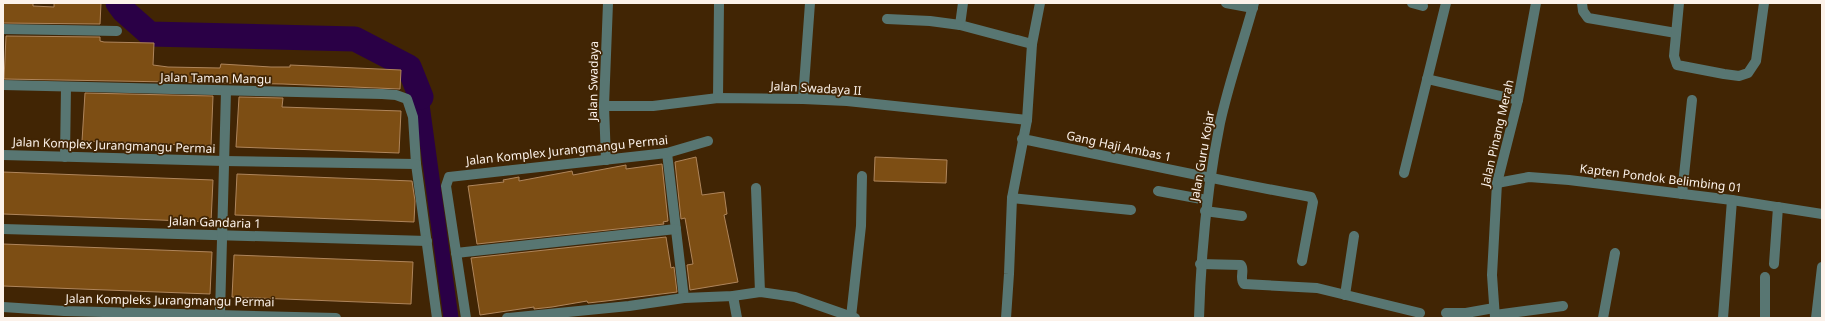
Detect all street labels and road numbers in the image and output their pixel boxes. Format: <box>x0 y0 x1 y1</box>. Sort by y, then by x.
street label: Jalan Swadaya <box>584 41 602 122</box>
street label: Jalan Taman Mangu <box>159 69 272 87</box>
street label: Jalan Swadaya II <box>769 77 862 99</box>
street label: Jalan Pinang Merah <box>1476 78 1518 189</box>
street label: Jalan Guru Kojar <box>1186 109 1218 204</box>
street label: Gang Haji Ambas 1 <box>1065 127 1173 165</box>
street label: Jalan Komplex Jurangmangu Permai <box>464 131 669 169</box>
street label: Jalan Komplex Jurangmangu Permai <box>11 133 216 157</box>
street label: Kapten Pondok Belimbing 01 <box>1579 160 1743 196</box>
street label: Jalan Gandaria 1 <box>168 212 261 232</box>
street label: Jalan Kompleks Jurangmangu Permai <box>64 290 275 310</box>

